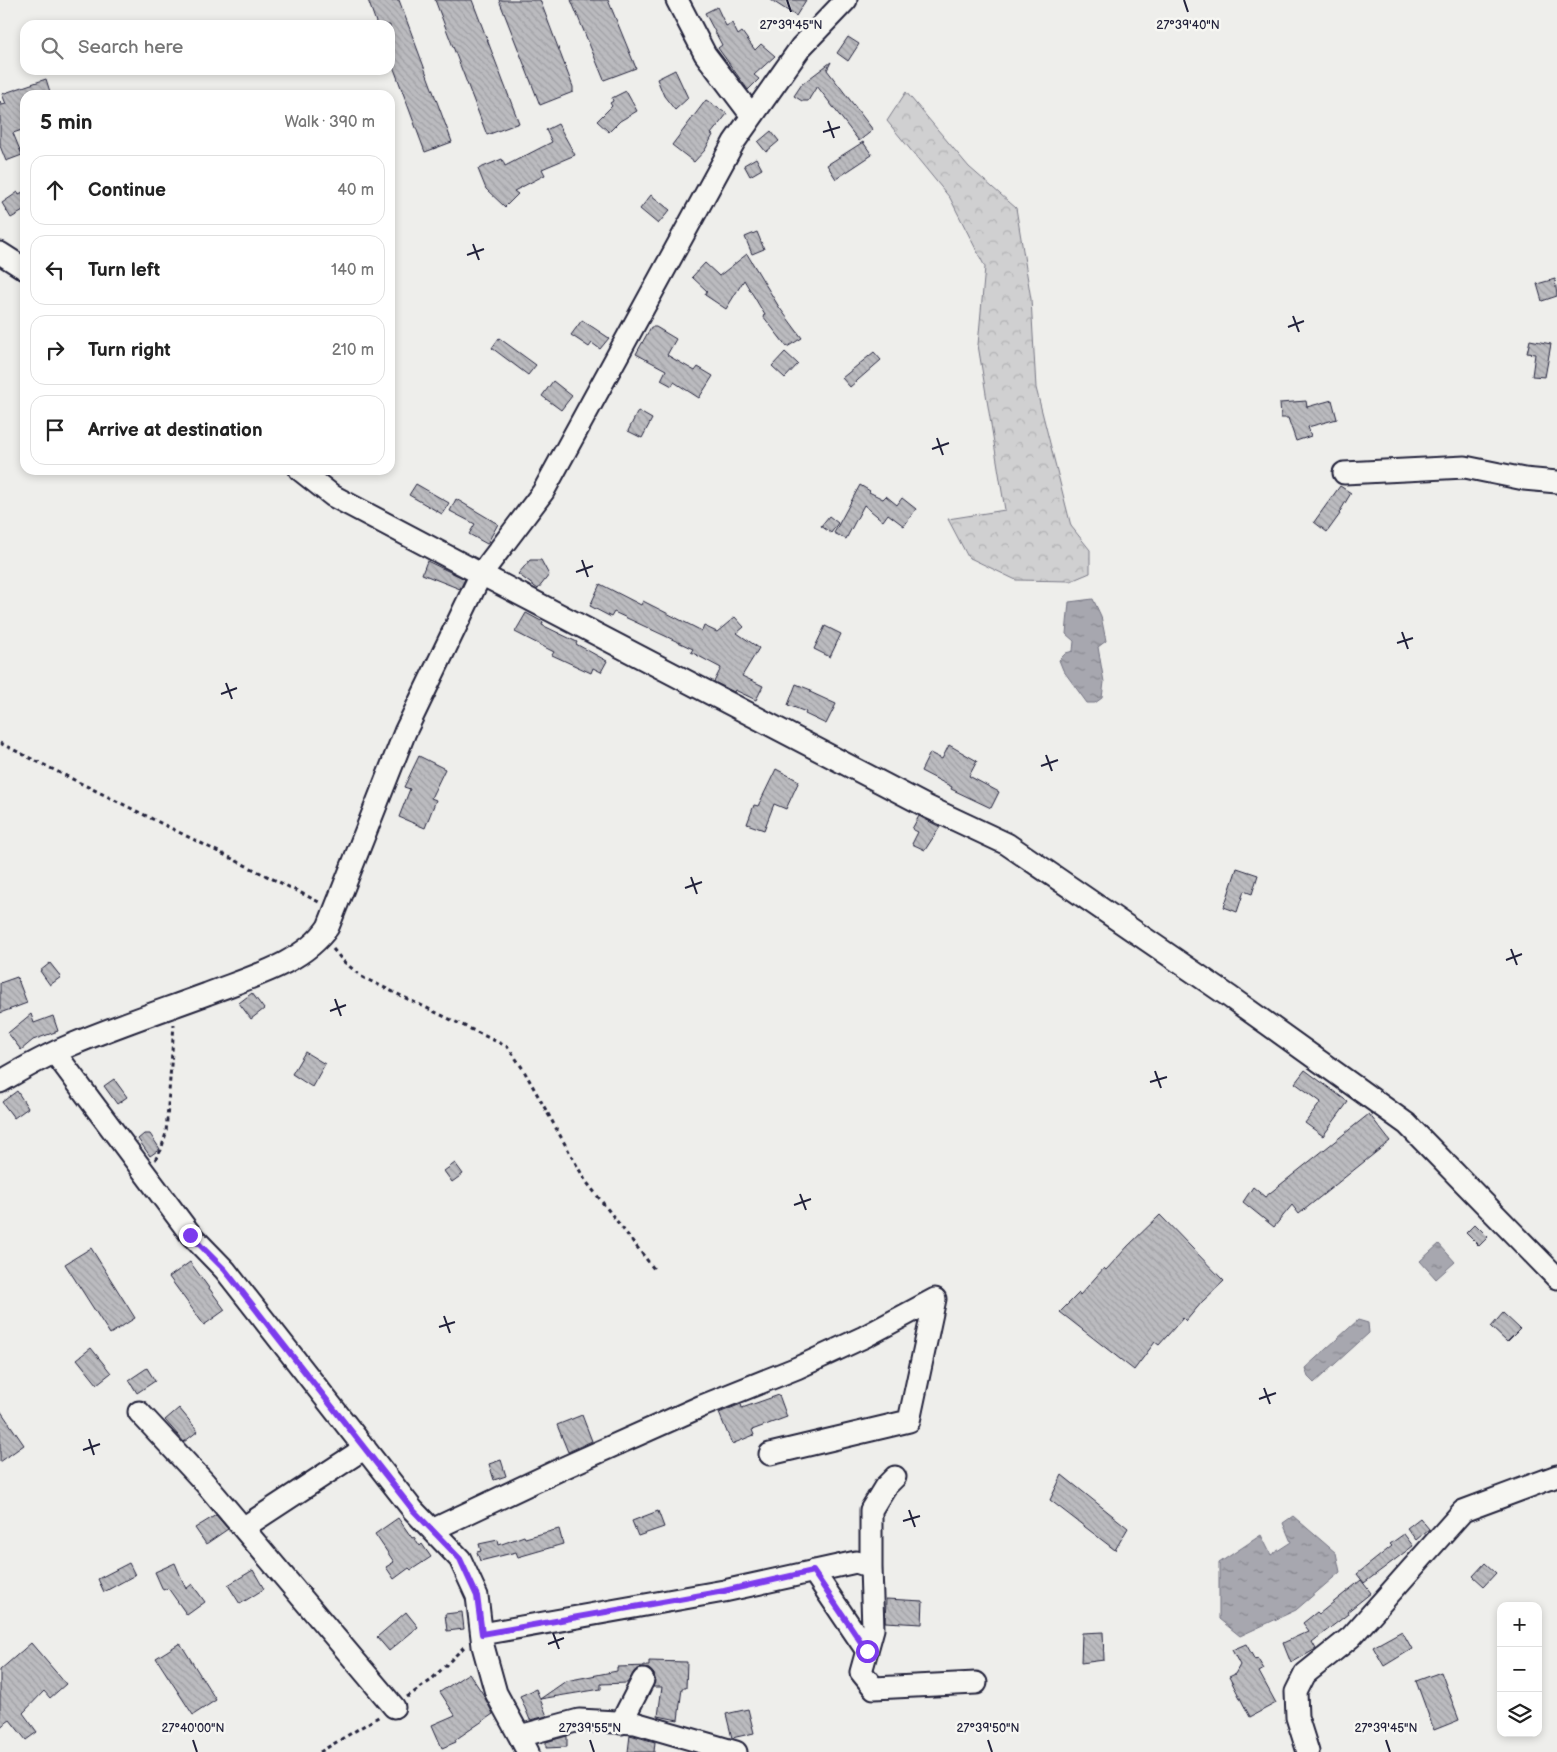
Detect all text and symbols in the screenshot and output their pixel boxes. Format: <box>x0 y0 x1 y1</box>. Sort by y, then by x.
text: 27°39'45"N <box>759 18 823 33</box>
text: 27°39'40"N <box>1156 18 1220 33</box>
search box <box>20 20 395 75</box>
icon: search <box>38 34 66 62</box>
text: Search here <box>78 36 183 59</box>
text: 5 min <box>40 110 93 135</box>
text: Walk · 390 m <box>284 113 375 132</box>
icon: ahead <box>41 176 69 204</box>
text: Continue <box>88 179 166 202</box>
text: 40 m <box>337 181 374 200</box>
icon: left <box>41 256 69 284</box>
text: Turn left <box>88 259 160 282</box>
text: 140 m <box>331 261 374 280</box>
icon: right <box>41 336 69 364</box>
text: Turn right <box>88 339 171 362</box>
text: 210 m <box>332 341 374 360</box>
icon: arrive <box>41 416 69 444</box>
text: Arrive at destination <box>88 419 263 442</box>
route end <box>179 1224 202 1247</box>
map controls <box>1497 1602 1542 1737</box>
button: + <box>1497 1602 1542 1647</box>
route start <box>856 1640 879 1663</box>
button: − <box>1497 1647 1542 1692</box>
button: layers <box>1497 1692 1542 1737</box>
text: 27°40'00"N <box>161 1721 225 1736</box>
text: 27°39'55"N <box>559 1721 621 1736</box>
text: 27°39'50"N <box>957 1721 1019 1736</box>
text: 27°39'45"N <box>1354 1721 1418 1736</box>

